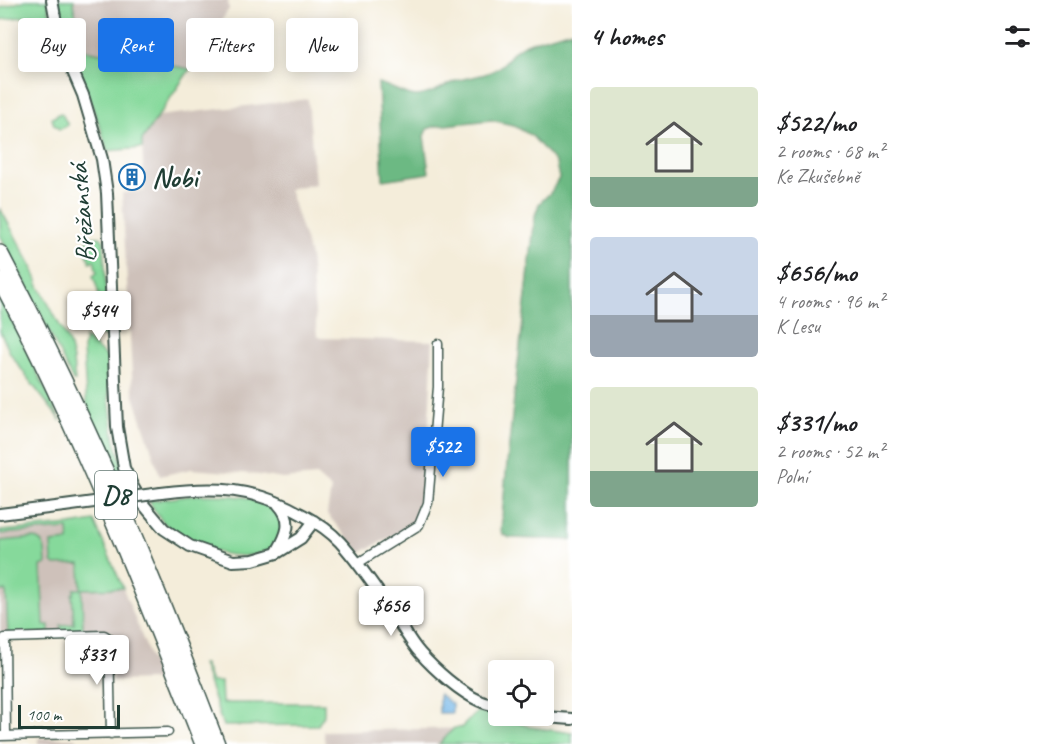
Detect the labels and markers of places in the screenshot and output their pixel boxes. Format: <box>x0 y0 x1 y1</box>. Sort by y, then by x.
place label: Nobi <box>152 160 201 195</box>
building icon: Nobi <box>117 162 147 192</box>
pin: $544 <box>63 291 135 342</box>
pin: $522 <box>407 427 479 478</box>
pin: $656 <box>355 586 427 637</box>
pin: $331 <box>61 635 133 686</box>

